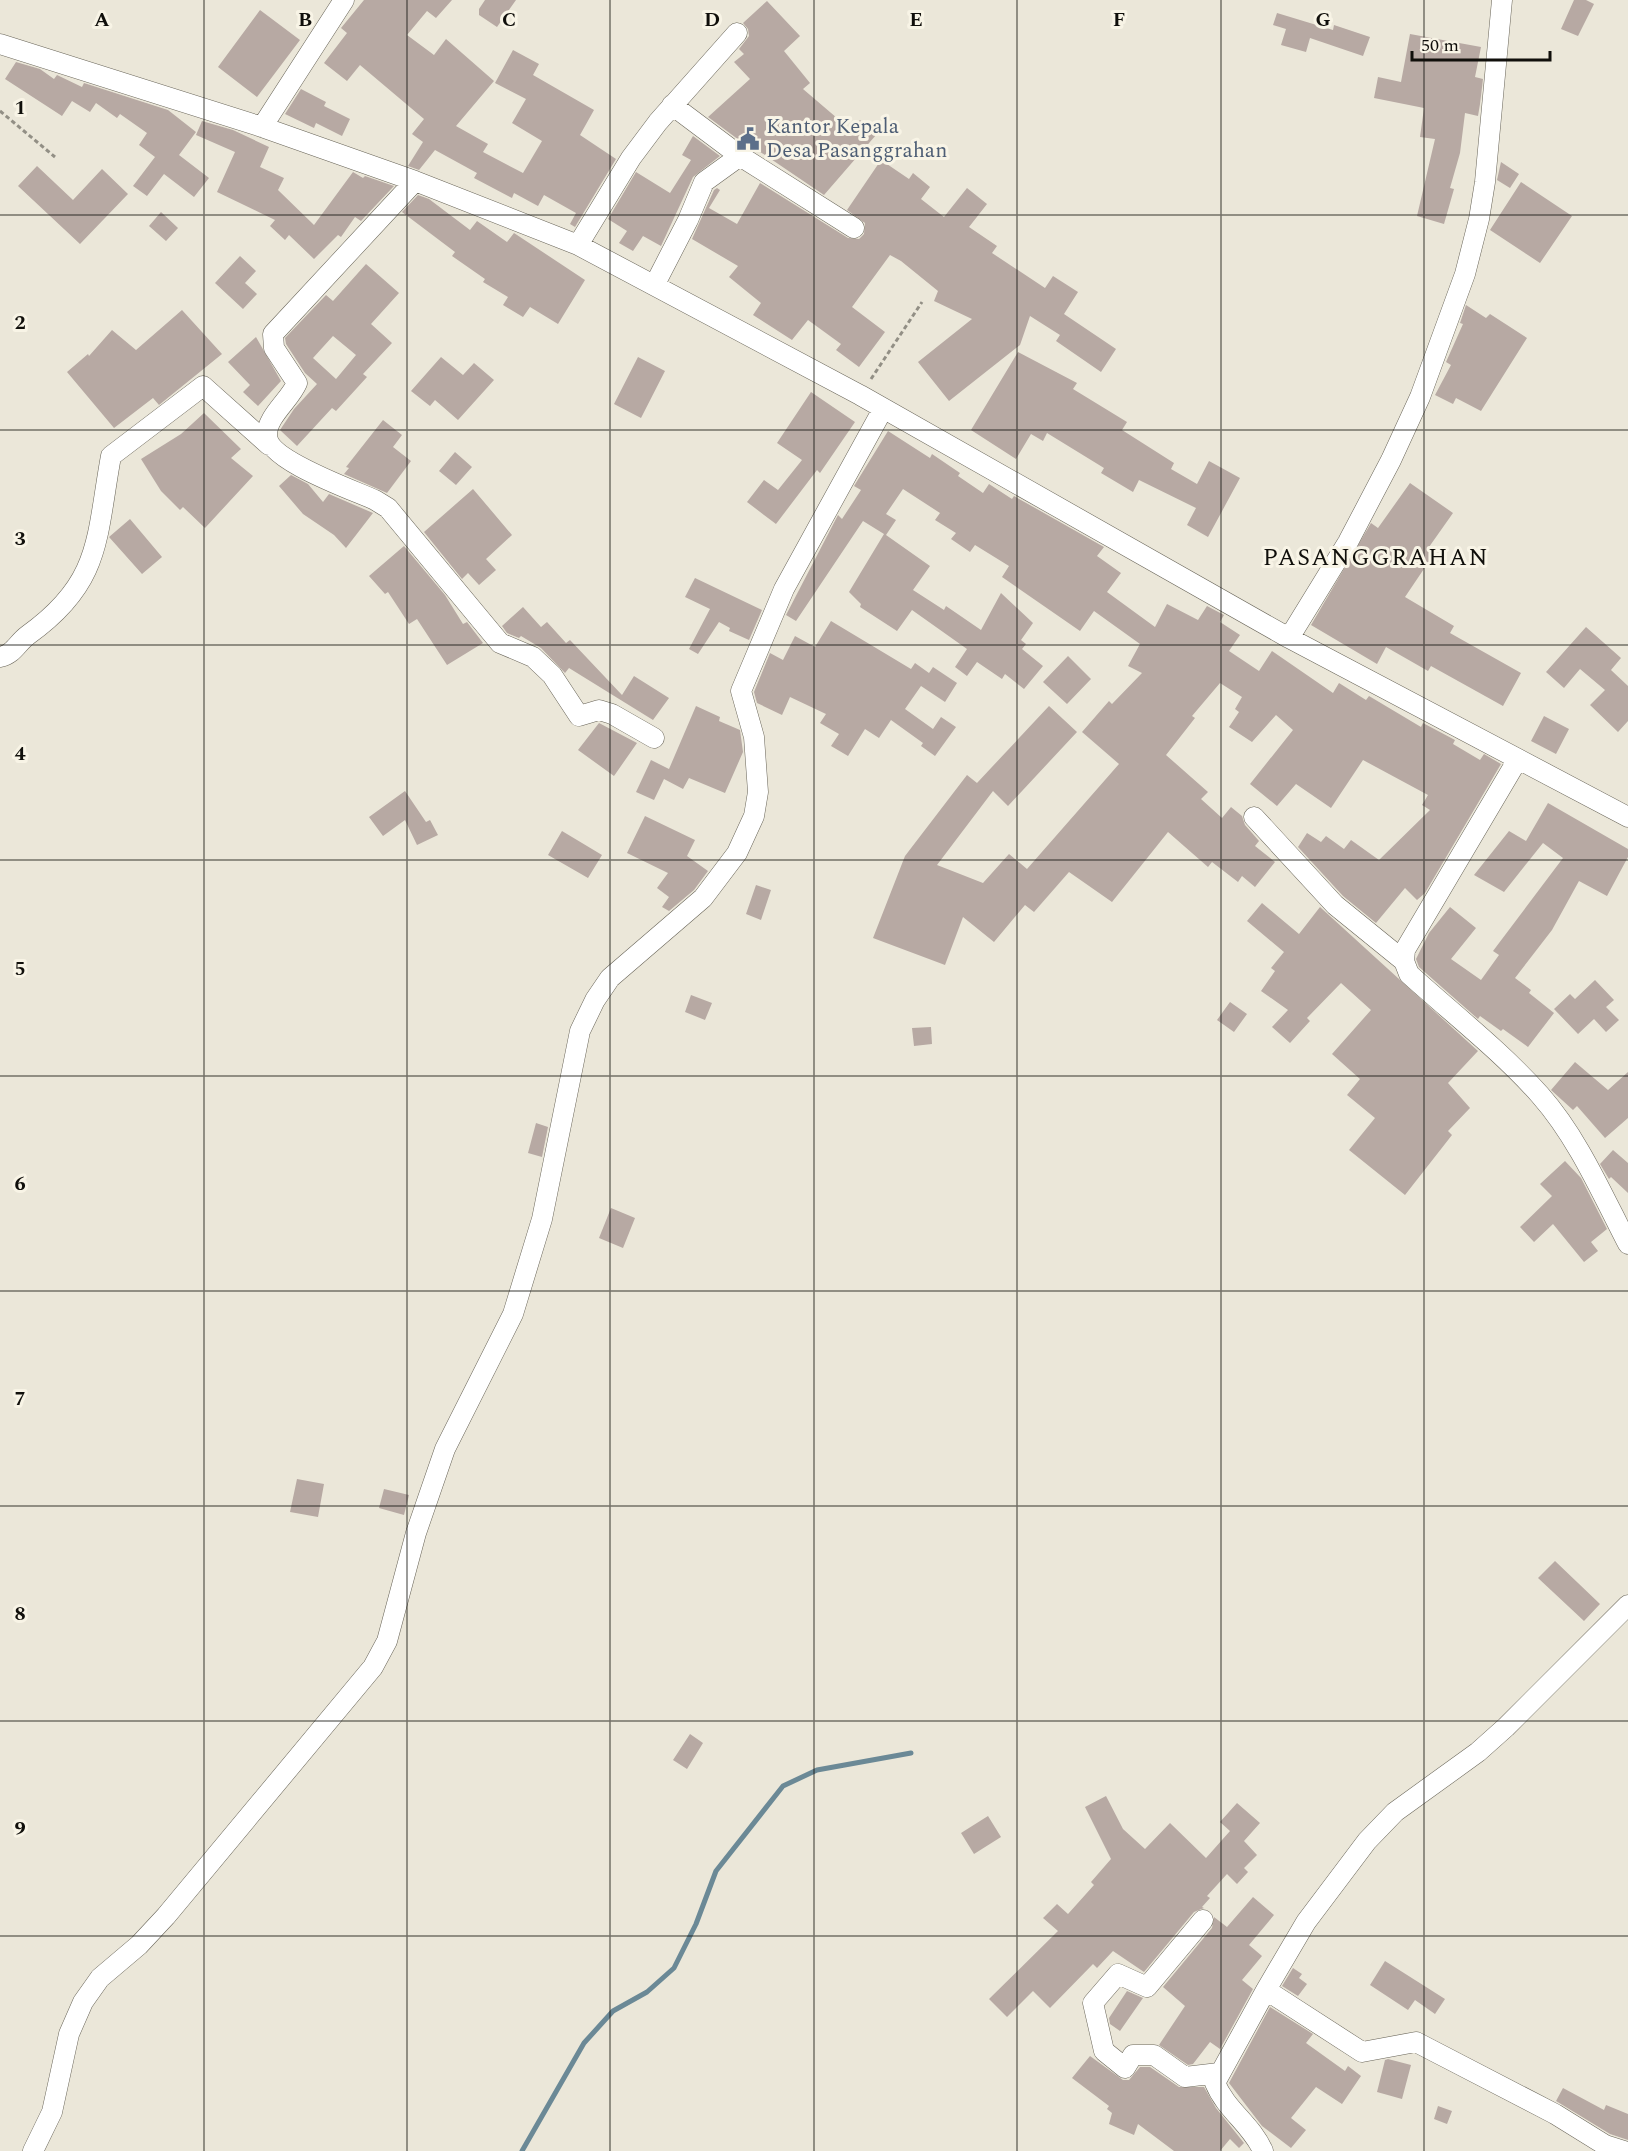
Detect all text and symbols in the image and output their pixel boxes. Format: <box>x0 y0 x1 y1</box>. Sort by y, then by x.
text: A <box>94 5 110 35</box>
text: B <box>298 5 312 35</box>
text: C <box>502 5 516 35</box>
text: D <box>704 5 720 35</box>
text: E <box>909 5 923 35</box>
text: F <box>1113 5 1125 35</box>
text: G <box>1315 5 1331 35</box>
scale bar <box>1412 24 1550 62</box>
text: 50 m <box>1421 32 1459 59</box>
text: 1 <box>14 93 26 123</box>
place label: Kantor Kepala Desa Pasanggrahan <box>766 111 947 167</box>
public building icon: Kantor Kepala Desa Pasanggrahan <box>735 126 761 152</box>
text: 2 <box>14 308 26 338</box>
text: 3 <box>14 524 26 554</box>
district label: PASANGGRAHAN <box>1263 540 1489 576</box>
text: 4 <box>14 739 26 769</box>
text: 5 <box>14 954 26 984</box>
text: 6 <box>14 1169 26 1199</box>
text: 7 <box>14 1384 26 1414</box>
text: 8 <box>14 1599 26 1629</box>
text: 9 <box>14 1814 26 1844</box>

